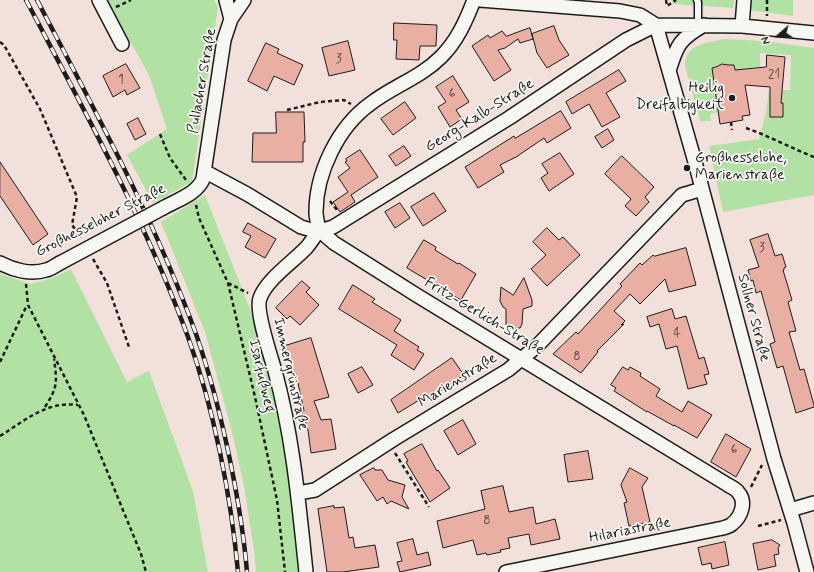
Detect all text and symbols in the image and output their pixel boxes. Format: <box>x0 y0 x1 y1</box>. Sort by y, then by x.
north arrow <box>758 16 798 56</box>
street label: Pullacher Straße <box>185 27 221 135</box>
text: N <box>759 34 775 46</box>
house number: 3 <box>336 51 342 67</box>
house number: 21 <box>768 67 780 83</box>
house number: 1 <box>118 72 124 88</box>
street label: Georg-Kalb-Straße <box>422 75 538 157</box>
place label: Heilig Dreifaltigkeit <box>636 80 724 115</box>
house number: 6 <box>449 86 455 102</box>
marker: Heilig Dreifaltigkeit <box>727 93 737 103</box>
place label: Großhesselohe, Marienstraße <box>695 150 787 185</box>
marker: Großhesselohe, Marienstraße <box>682 163 692 173</box>
street label: Großhesseloher Straße <box>33 180 169 262</box>
house number: 3 <box>759 240 765 256</box>
street label: Sollner Straße <box>733 272 773 364</box>
street label: Fritz-Gerlich-Straße <box>421 274 547 360</box>
street label: Immergrünstraße <box>268 316 312 432</box>
house number: 4 <box>673 326 681 342</box>
street label: Isarfußweg <box>244 338 278 414</box>
house number: 8 <box>573 349 581 365</box>
street label: Marienstraße <box>415 350 501 412</box>
house number: 6 <box>731 442 737 458</box>
house number: 8 <box>483 513 491 529</box>
street label: Hilariastraße <box>588 514 672 548</box>

